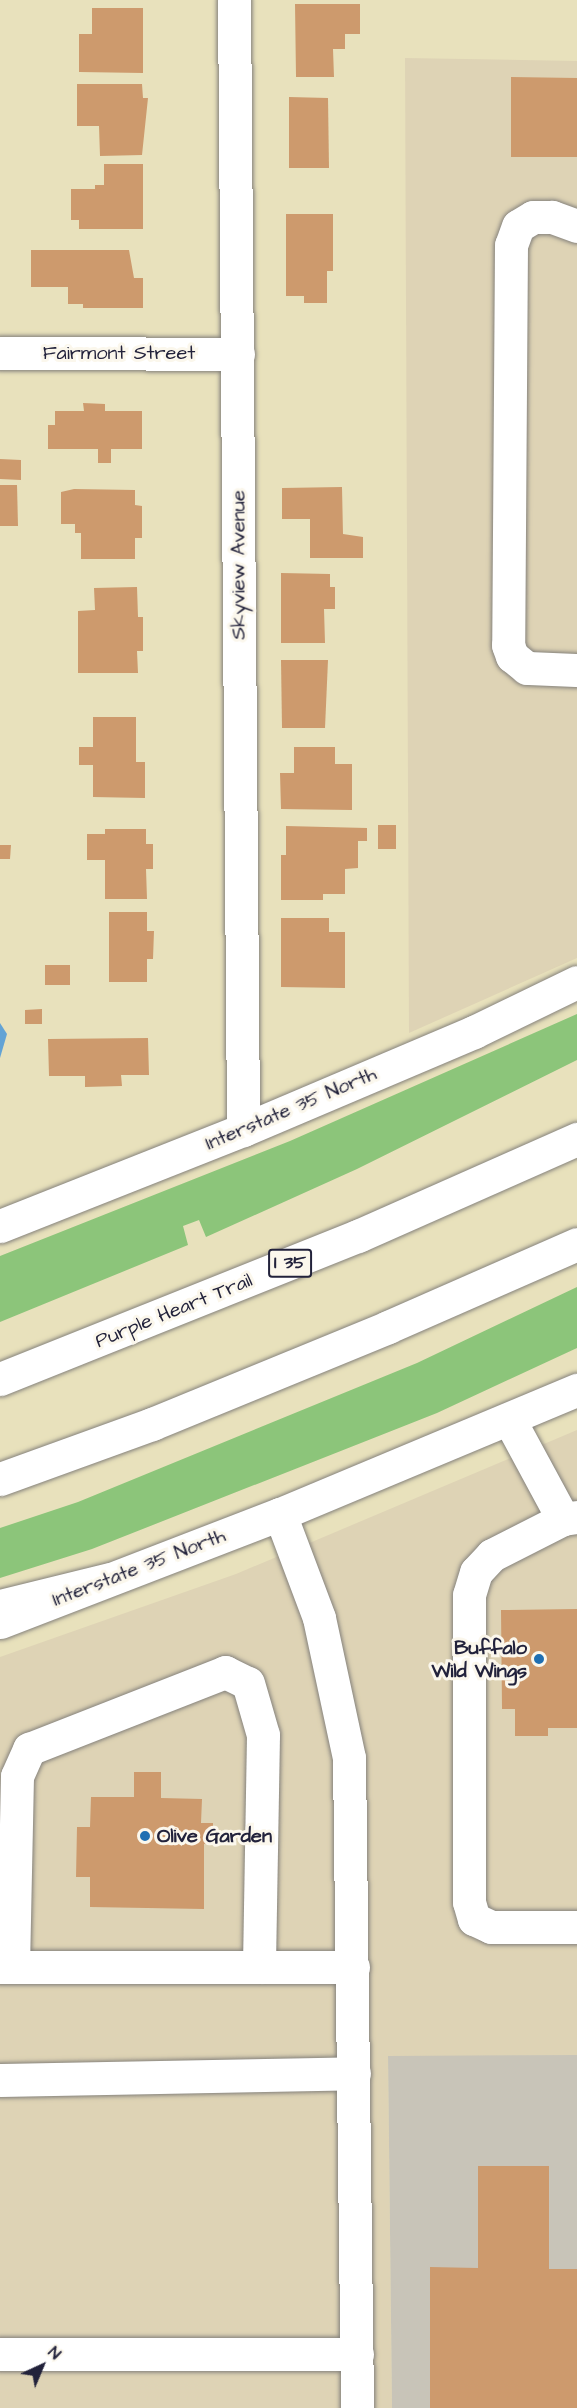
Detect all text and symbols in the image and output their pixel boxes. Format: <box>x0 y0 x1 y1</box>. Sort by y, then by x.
street label: Fairmont Street <box>43 341 195 365</box>
street label: Skyview Avenue <box>227 490 251 640</box>
street label: Interstate 35 North <box>202 1062 380 1156</box>
road number: I 35 <box>268 1248 312 1278</box>
street label: Purple Heart Trail <box>92 1269 256 1353</box>
street label: Interstate 35 North <box>49 1524 229 1612</box>
place label: Buffalo Wild Wings <box>432 1636 527 1683</box>
marker: Buffalo Wild Wings <box>532 1652 546 1666</box>
place label: Olive Garden <box>157 1824 272 1848</box>
marker: Olive Garden <box>138 1829 152 1843</box>
north arrow <box>12 2336 72 2396</box>
text: N <box>43 2342 66 2364</box>

